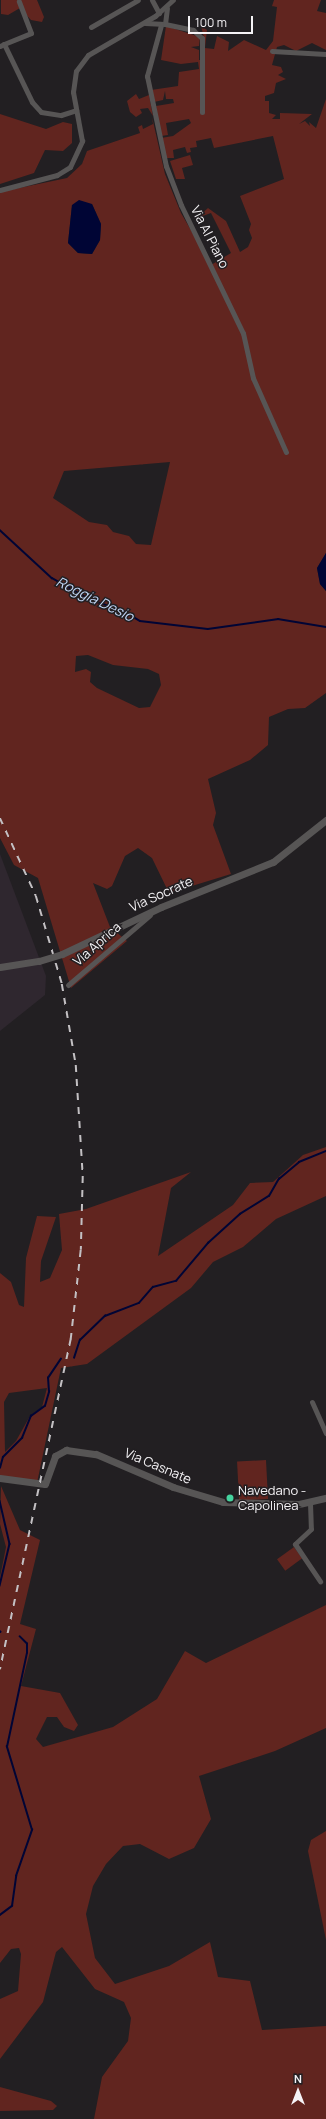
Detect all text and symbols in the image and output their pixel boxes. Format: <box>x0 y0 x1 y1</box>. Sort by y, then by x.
scale bar <box>190 8 255 34</box>
text: 100 m <box>195 14 227 31</box>
street label: Via Al Piano <box>188 203 232 271</box>
water label: Roggia Desio <box>54 573 136 625</box>
street label: Via Socrate <box>127 873 195 915</box>
street label: Via Aprica <box>70 919 124 969</box>
street label: Via Casnate <box>122 1445 194 1487</box>
place label: Navedano - Capolinea <box>238 1483 306 1514</box>
marker: Navedano - Capolinea <box>225 1493 235 1503</box>
north arrow <box>278 2071 318 2111</box>
text: N <box>294 2071 302 2086</box>

